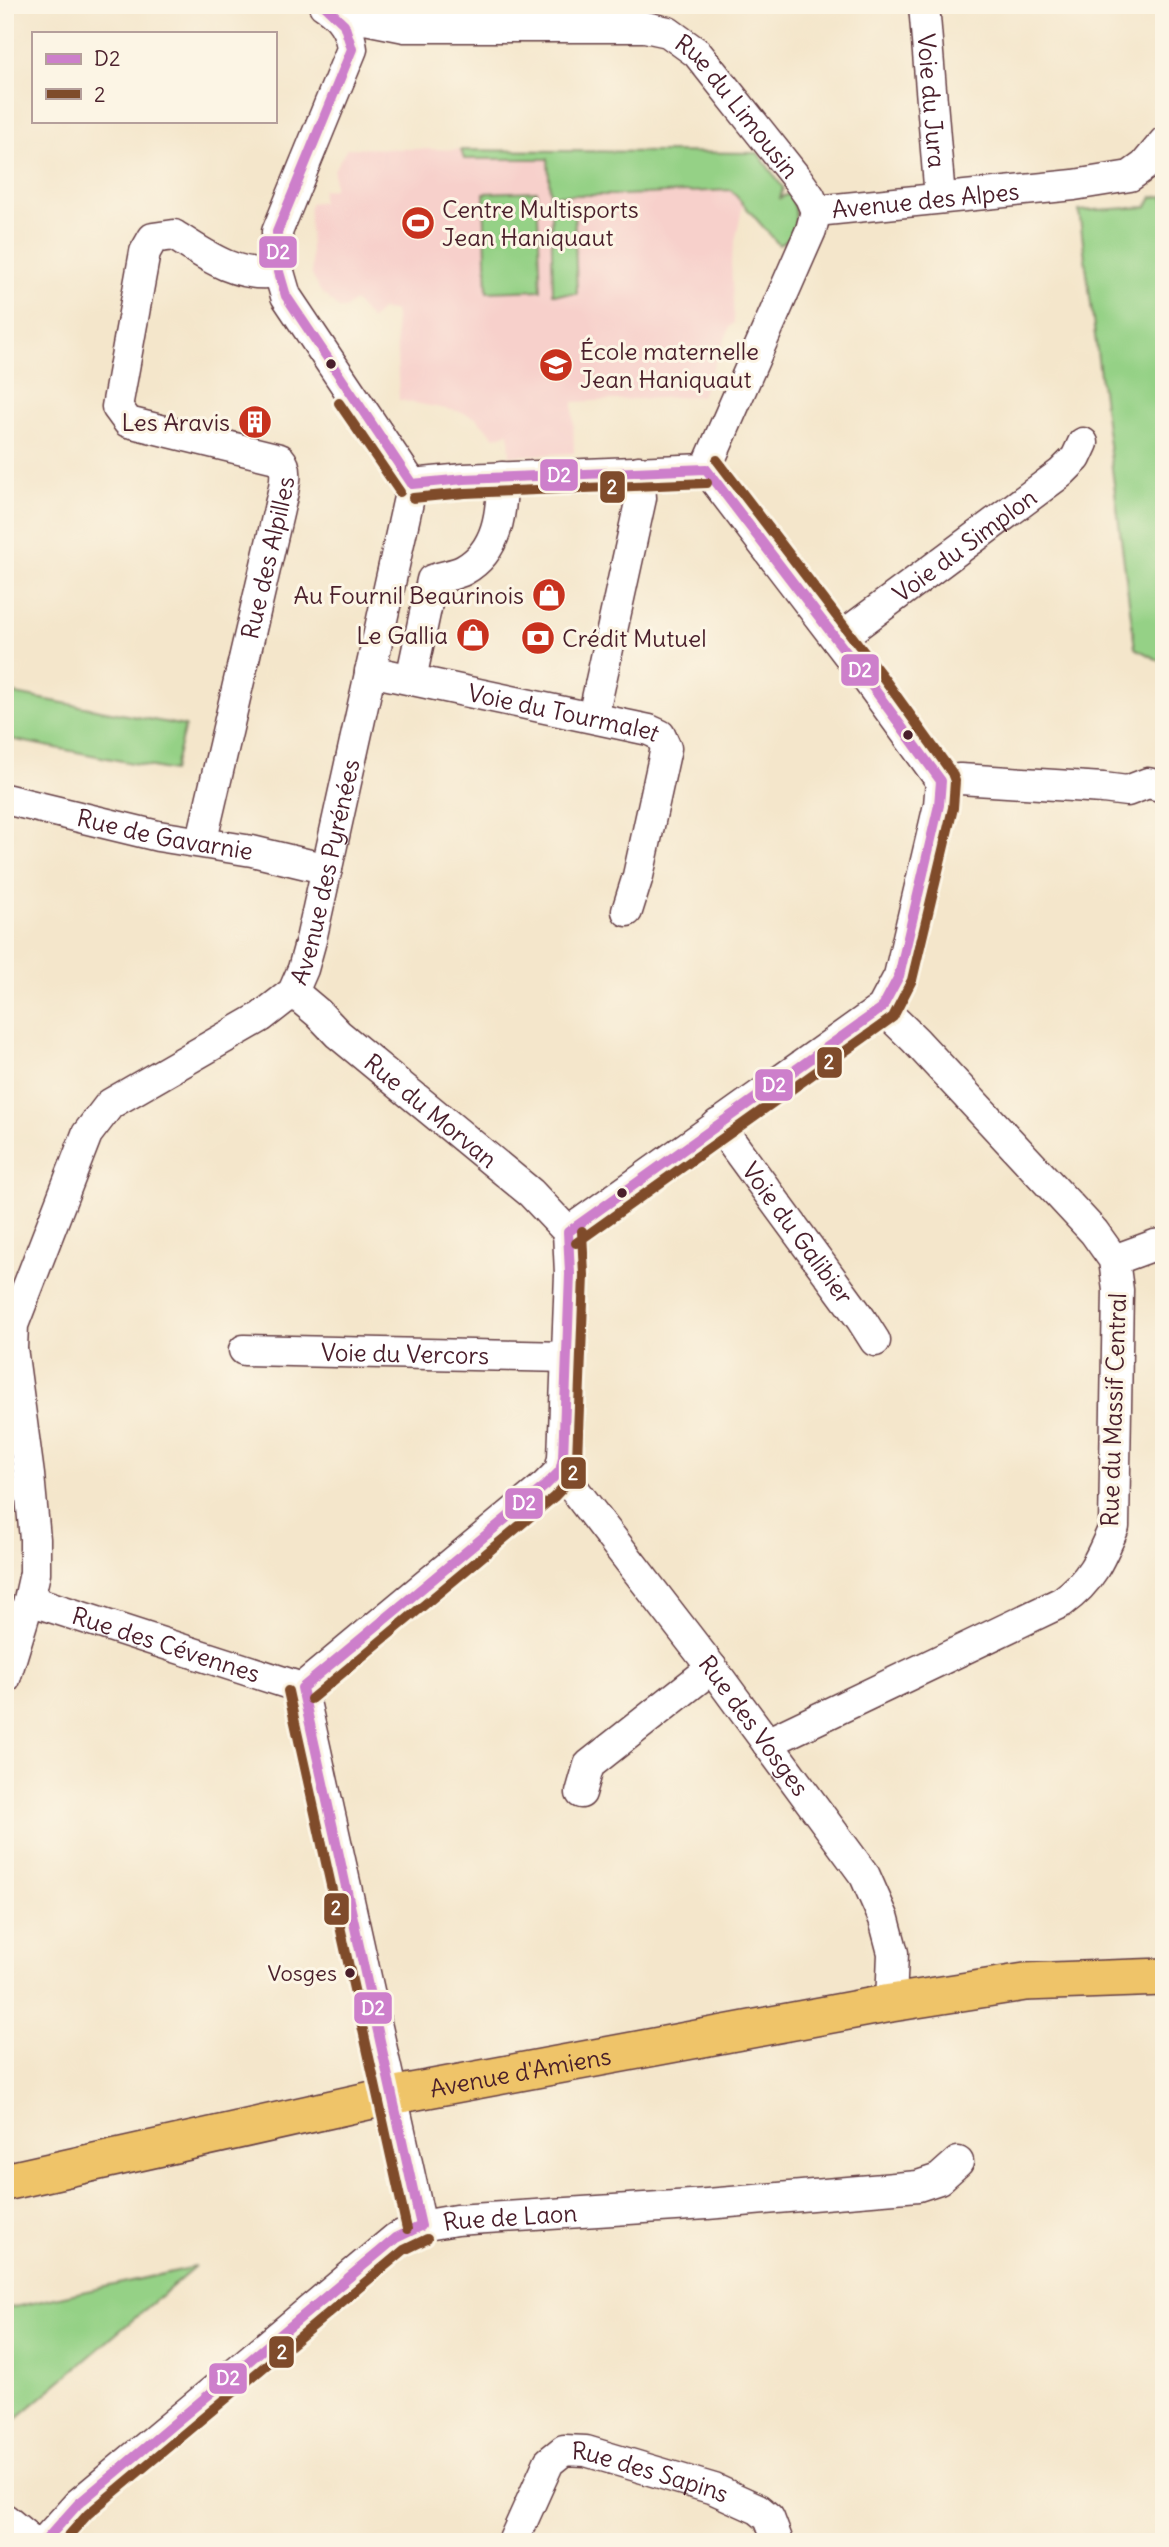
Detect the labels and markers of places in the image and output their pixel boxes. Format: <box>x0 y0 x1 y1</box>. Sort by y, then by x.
place label: Centre Multisports Jean Haniquaut <box>442 194 639 252</box>
sports icon: Centre Multisports Jean Haniquaut <box>399 204 437 242</box>
place label: École maternelle Jean Haniquaut <box>580 336 759 394</box>
school or university icon: École maternelle Jean Haniquaut <box>537 346 575 384</box>
unlabelled marker <box>324 357 338 371</box>
building icon: Les Aravis <box>236 403 274 441</box>
place label: Les Aravis <box>122 407 230 437</box>
shop icon: Au Fournil Beaurinois <box>530 576 568 614</box>
place label: Au Fournil Beaurinois <box>294 580 524 610</box>
shop icon: Le Gallia <box>454 616 492 654</box>
bank icon: Crédit Mutuel <box>519 619 557 657</box>
place label: Le Gallia <box>356 620 448 650</box>
place label: Crédit Mutuel <box>562 623 707 653</box>
unlabelled marker <box>901 728 915 742</box>
unlabelled marker <box>615 1186 629 1200</box>
place label: Vosges <box>268 1959 337 1987</box>
marker: Vosges <box>343 1966 357 1980</box>

